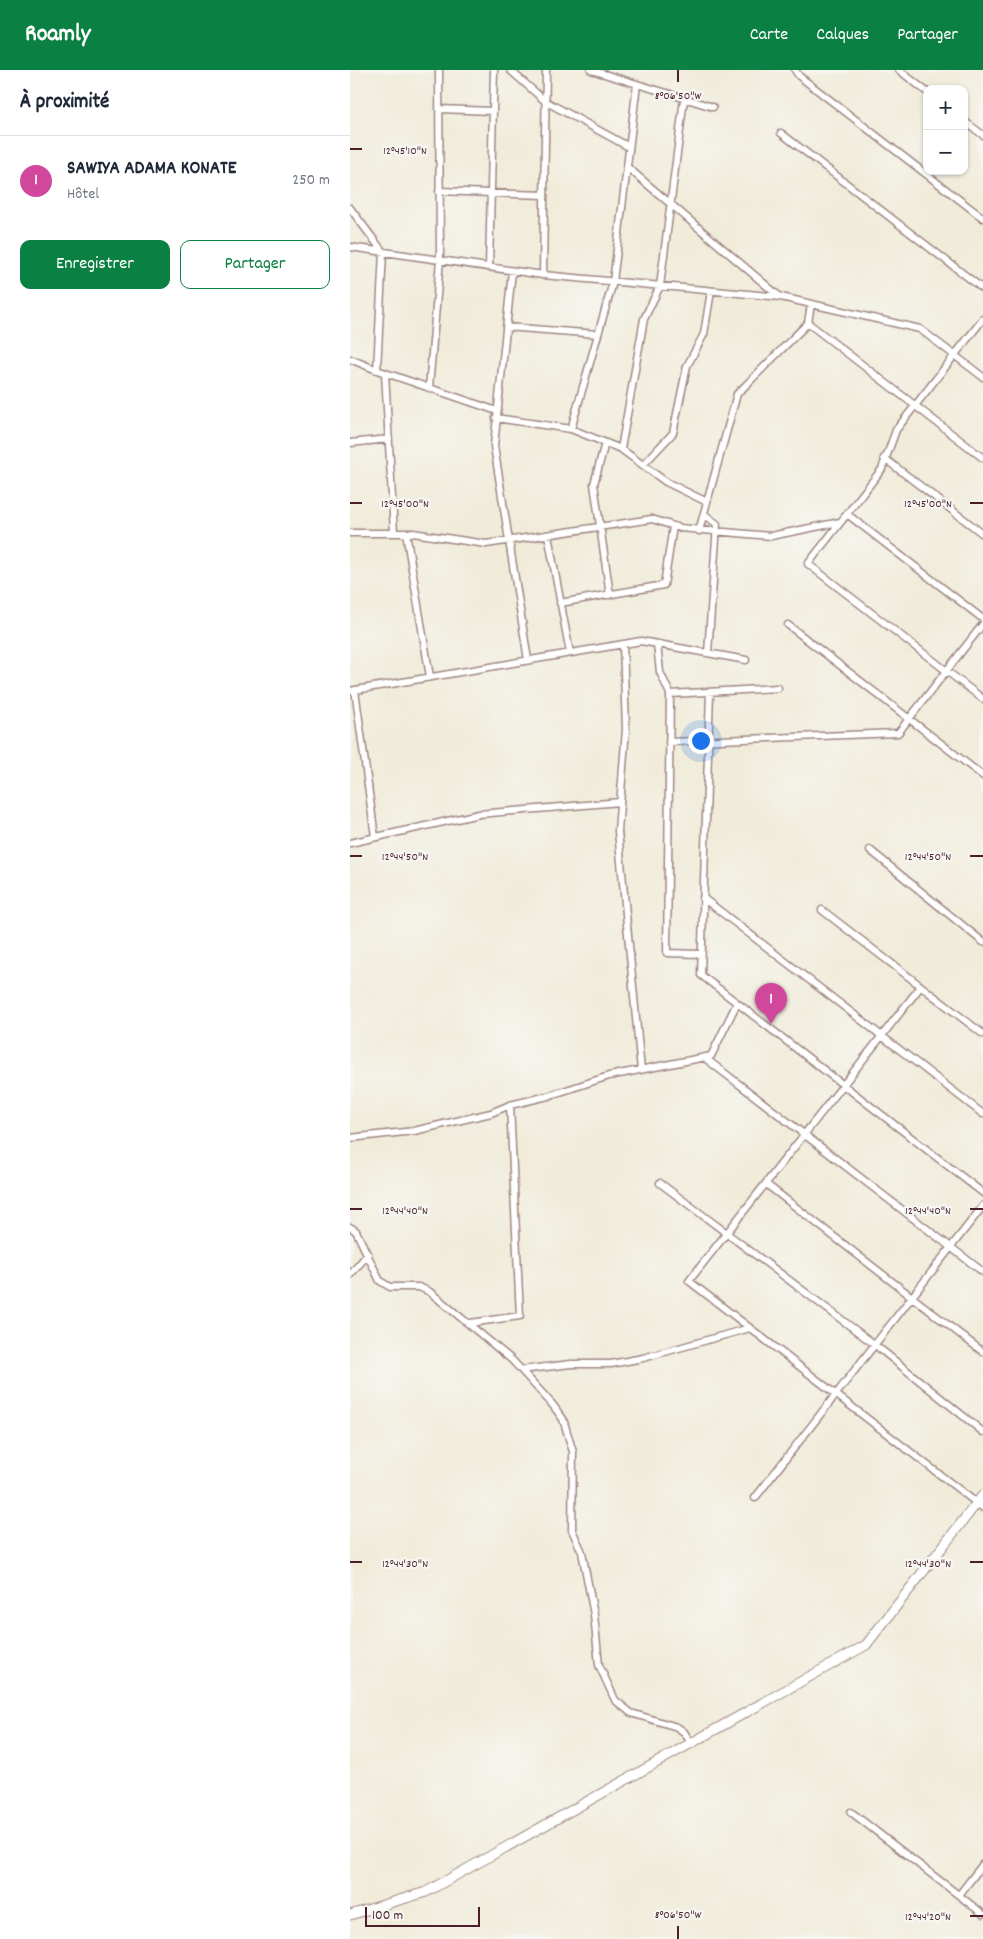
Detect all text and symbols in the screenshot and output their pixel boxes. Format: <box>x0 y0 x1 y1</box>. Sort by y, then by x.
text: Roamly <box>25 18 91 52</box>
text: Carte <box>750 23 788 48</box>
text: Calques <box>816 23 869 48</box>
text: Partager <box>897 23 958 48</box>
map controls <box>923 85 968 175</box>
button: + <box>923 85 968 130</box>
text: À proximité <box>20 88 109 118</box>
text: 8°06'50"W <box>655 88 701 105</box>
button: − <box>923 130 968 175</box>
text: 12°45'10"N <box>383 143 427 160</box>
text: SAWIYA ADAMA KONATE <box>67 156 236 183</box>
text: 1 <box>34 169 38 192</box>
text: 250 m <box>292 169 330 192</box>
text: Hôtel <box>67 183 99 206</box>
button: Enregistrer <box>20 240 170 289</box>
button: Partager <box>180 240 330 289</box>
text: 12°45'00"N <box>381 496 429 513</box>
text: 12°45'00"N <box>904 496 952 513</box>
your location <box>688 728 714 754</box>
text: 12°44'50"N <box>382 849 428 866</box>
text: 12°44'50"N <box>905 849 951 866</box>
pin: 1 <box>755 983 787 1024</box>
text: 12°44'40"N <box>382 1203 428 1220</box>
text: 12°44'40"N <box>905 1203 951 1220</box>
text: 12°44'30"N <box>382 1556 428 1573</box>
text: 12°44'30"N <box>905 1556 951 1573</box>
scale bar <box>365 1904 480 1927</box>
text: 100 m <box>372 1906 403 1926</box>
text: 8°06'50"W <box>655 1907 701 1924</box>
text: 12°44'20"N <box>905 1909 951 1926</box>

